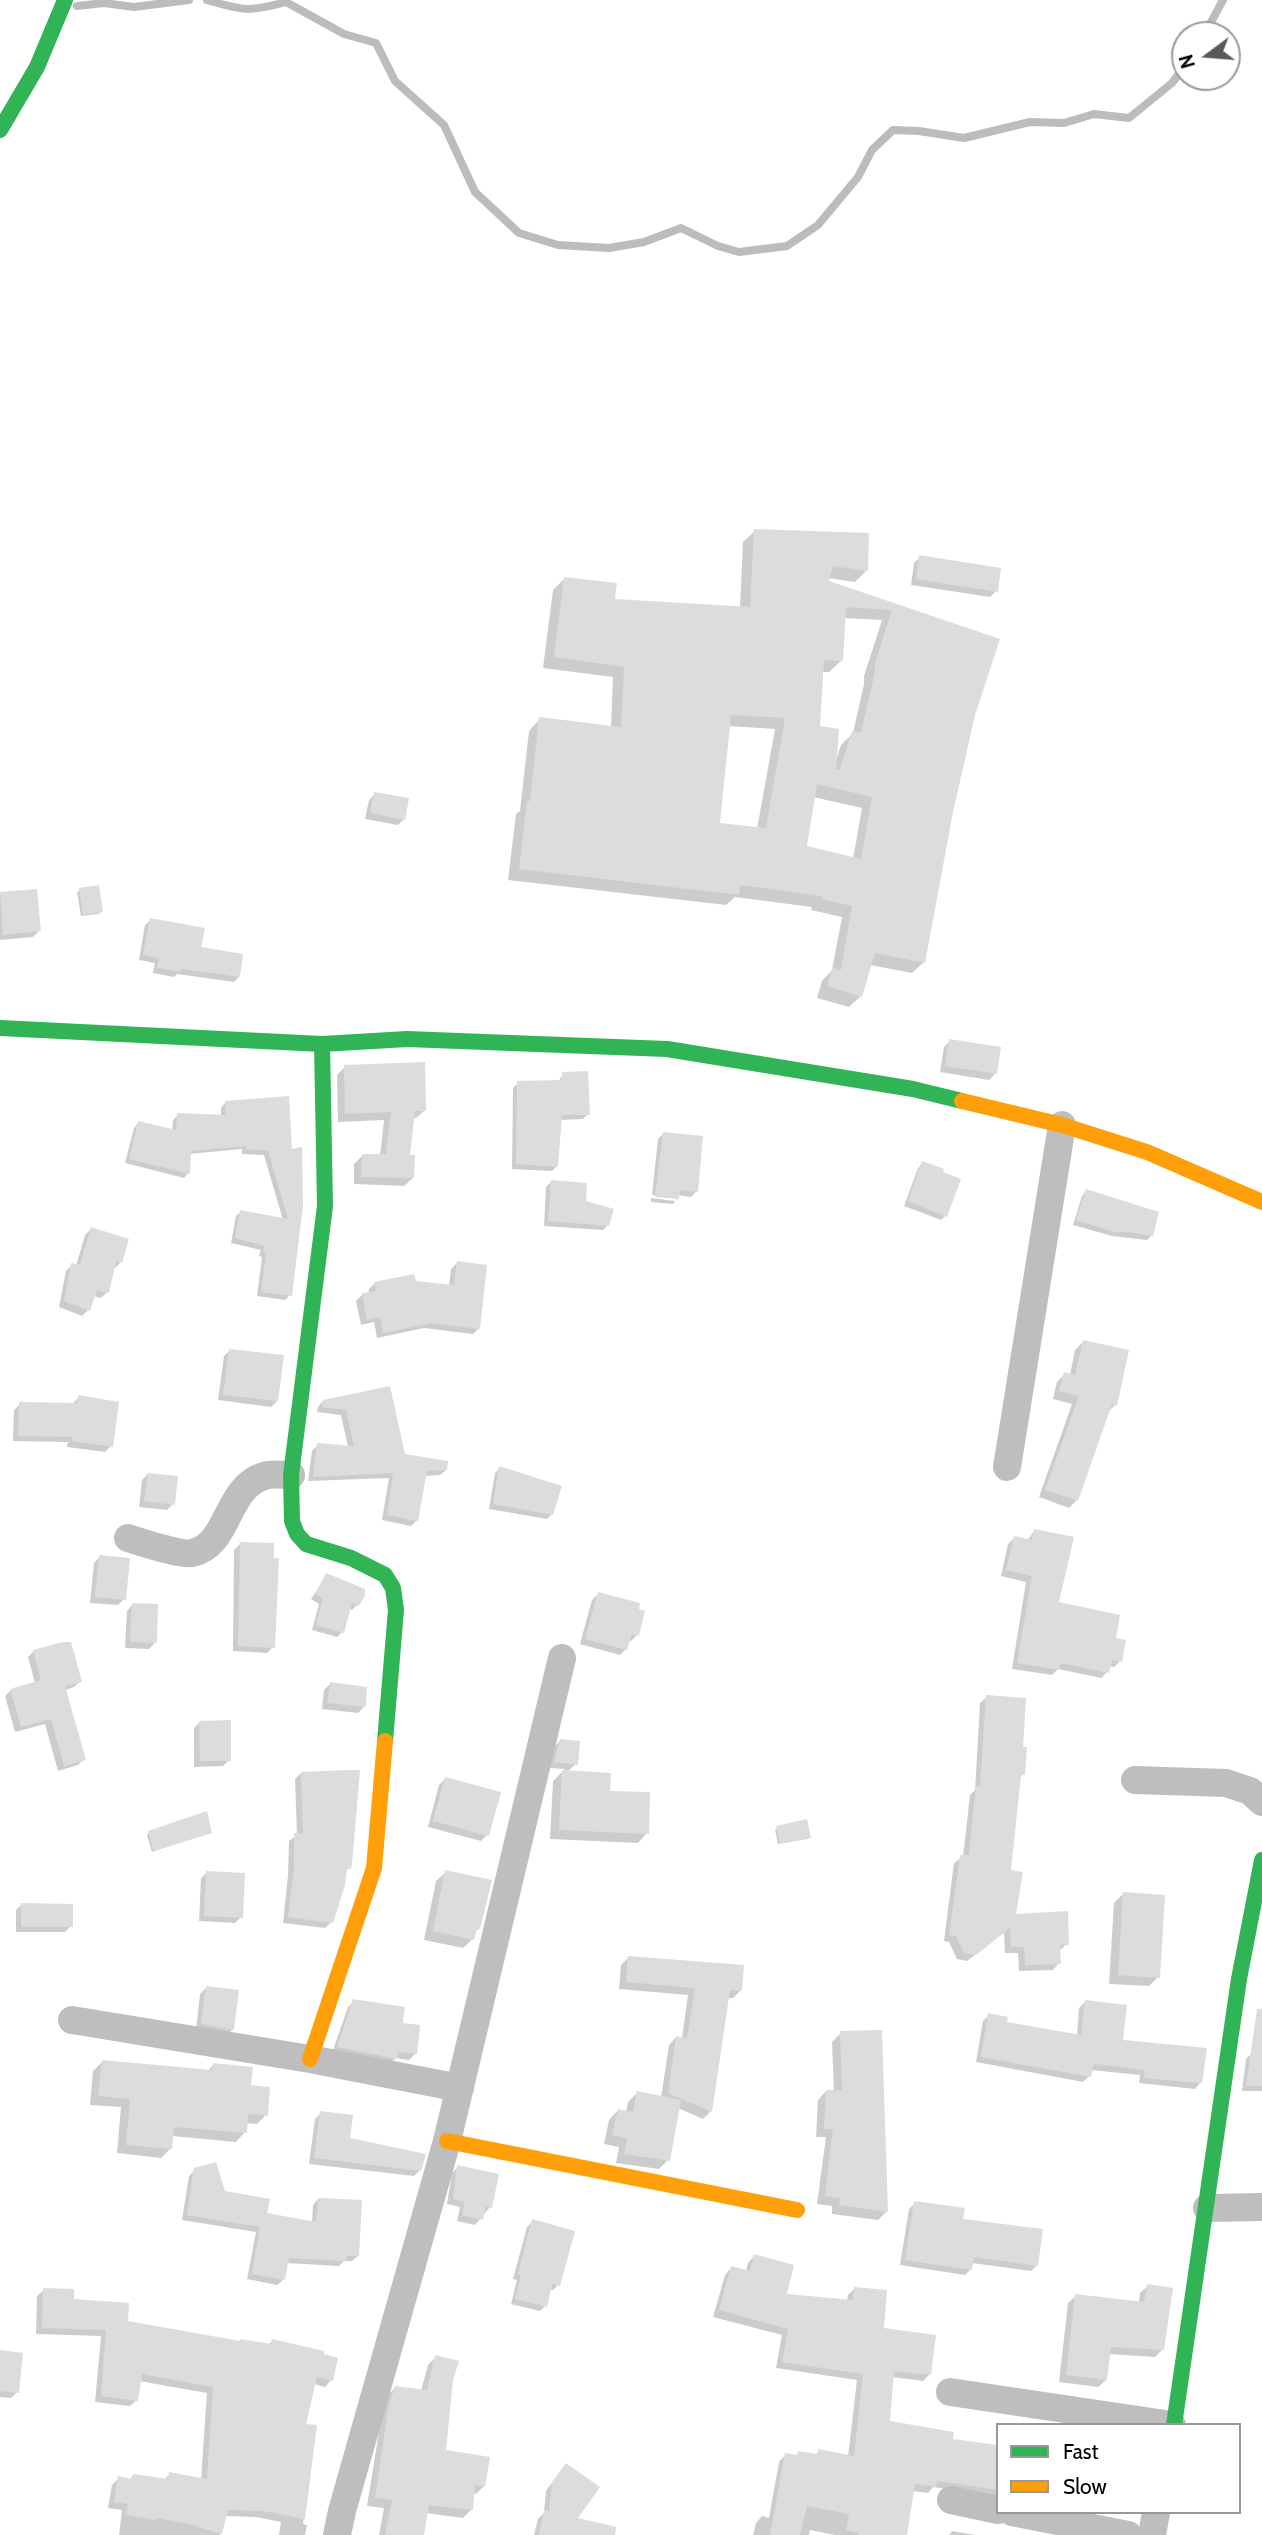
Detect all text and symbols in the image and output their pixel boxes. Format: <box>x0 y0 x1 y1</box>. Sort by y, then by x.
north arrow <box>1171 21 1241 91</box>
text: N <box>1174 52 1200 71</box>
legend <box>996 2423 1241 2514</box>
text: Fast <box>1063 2439 1099 2464</box>
text: Slow <box>1063 2474 1107 2499</box>

